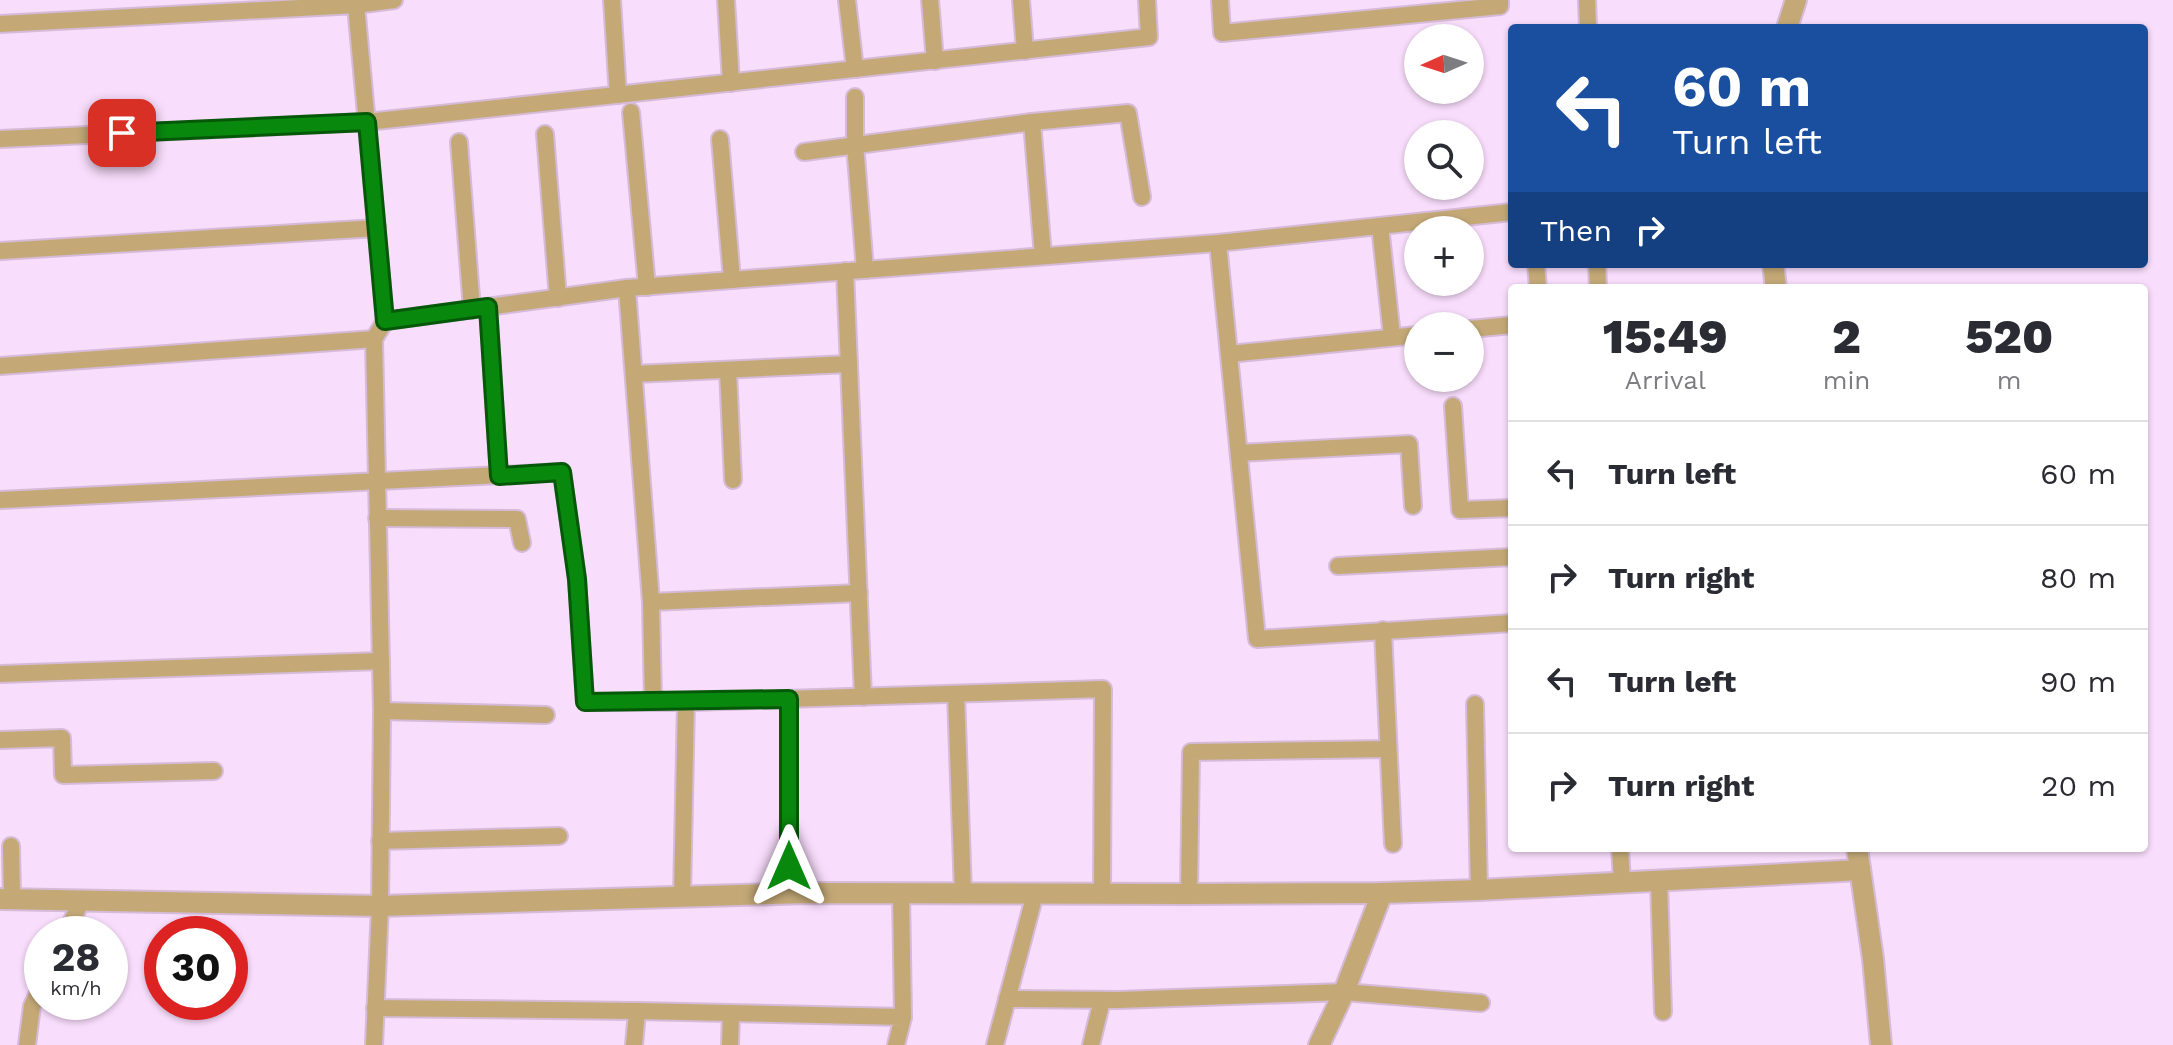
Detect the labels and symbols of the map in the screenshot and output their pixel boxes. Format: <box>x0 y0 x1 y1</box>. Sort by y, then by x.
north arrow <box>1404 24 1484 104</box>
pin <box>88 99 156 167</box>
position arrow <box>747 824 831 908</box>
speed limit sign: 30 <box>144 916 248 1020</box>

